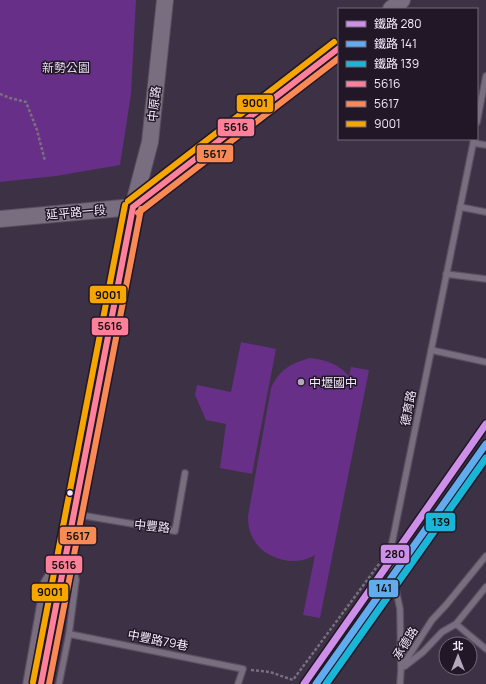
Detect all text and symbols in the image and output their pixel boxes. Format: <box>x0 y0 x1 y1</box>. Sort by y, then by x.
legend <box>338 8 478 140</box>
text: 鐵路 280 <box>374 15 422 32</box>
text: 鐵路 141 <box>374 35 417 52</box>
text: 鐵路 139 <box>374 55 419 72</box>
park label: 新勢公園 <box>42 59 90 76</box>
text: 5616 <box>374 75 400 92</box>
street label: 中原路 <box>144 85 164 123</box>
line badge: 9001 <box>236 94 274 113</box>
text: 9001 <box>242 95 268 110</box>
text: 5617 <box>374 95 399 112</box>
text: 9001 <box>374 115 401 132</box>
line badge: 5616 <box>217 118 255 137</box>
text: 5616 <box>224 119 249 134</box>
line badge: 5617 <box>196 144 234 163</box>
text: 5617 <box>203 146 227 161</box>
street label: 延平路一段 <box>45 201 107 223</box>
line badge: 9001 <box>89 285 127 304</box>
text: 9001 <box>95 287 121 302</box>
line badge: 5616 <box>91 317 129 336</box>
text: 5616 <box>98 318 123 333</box>
place label: 中壢國中 <box>309 374 357 391</box>
marker: 中壢國中 <box>296 377 306 387</box>
street label: 德育路 <box>396 389 420 427</box>
unlabelled marker <box>65 488 75 498</box>
line badge: 139 <box>425 512 456 532</box>
text: 139 <box>432 514 450 529</box>
street label: 中豐路 <box>133 516 171 536</box>
line badge: 5617 <box>59 526 97 545</box>
text: 5617 <box>66 528 90 543</box>
line badge: 280 <box>380 544 410 564</box>
text: 280 <box>385 546 405 561</box>
line badge: 5616 <box>45 555 83 574</box>
text: 5616 <box>52 557 77 572</box>
line badge: 141 <box>368 579 399 598</box>
text: 141 <box>376 580 392 595</box>
line badge: 9001 <box>31 583 69 602</box>
text: 9001 <box>37 584 63 599</box>
street label: 承德路 <box>388 623 422 663</box>
street label: 中豐路79巷 <box>126 626 190 654</box>
north arrow <box>438 636 478 676</box>
text: 北 <box>453 638 464 653</box>

